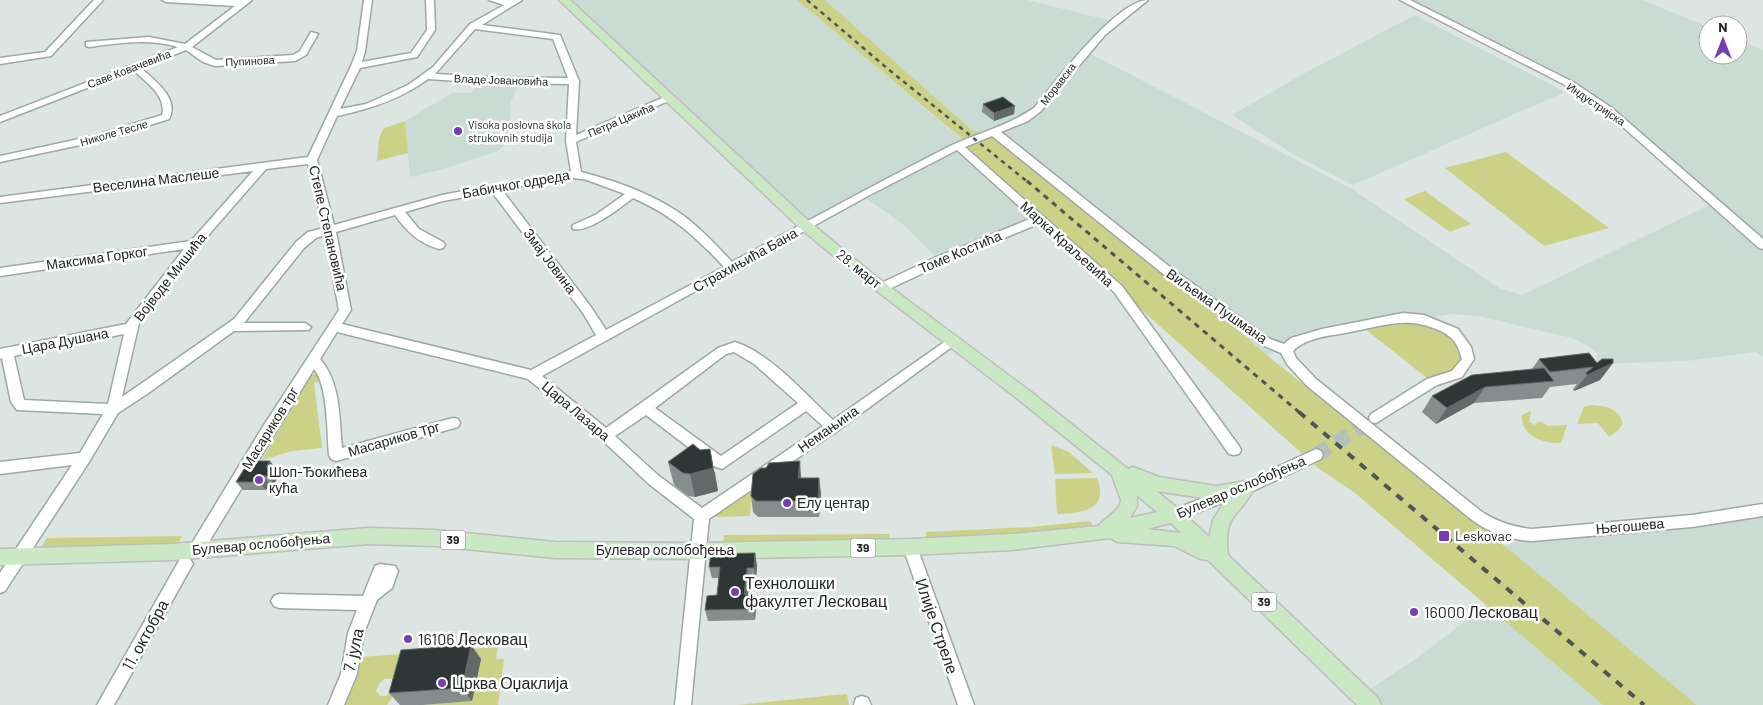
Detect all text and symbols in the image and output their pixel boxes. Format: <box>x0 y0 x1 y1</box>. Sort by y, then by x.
north arrow <box>1698 15 1748 65</box>
text: N <box>1718 18 1728 35</box>
street label: Саве Ковачевића <box>85 46 173 90</box>
street label: Пупинова <box>225 53 276 68</box>
street label: Моравска <box>1037 59 1079 107</box>
street label: Владе Јовановића <box>454 71 549 88</box>
street label: Индустријска <box>1565 79 1629 128</box>
street label: Петра Цакића <box>586 99 657 139</box>
street label: Николе Тесле <box>78 117 149 148</box>
place label: Visoka poslovna škola strukovnih studija <box>468 118 571 144</box>
marker: Visoka poslovna škola strukovnih studija <box>452 125 464 137</box>
street label: Веселина Маслеше <box>92 163 220 196</box>
street label: Степе Степановића <box>306 164 351 292</box>
street label: Бабичког одреда <box>461 166 571 201</box>
street label: Марка Краљевића <box>1017 197 1118 290</box>
street label: Страхињића Бана <box>689 224 800 295</box>
street label: Змај Јовина <box>520 225 581 297</box>
street label: Томе Костића <box>916 226 1004 277</box>
street label: Војводе Мишића <box>130 229 210 324</box>
street label: Максима Горког <box>45 242 149 273</box>
street label: 28. март <box>833 245 886 292</box>
street label: Виљема Пушмана <box>1164 264 1271 347</box>
street label: Цара Душана <box>20 324 110 357</box>
street label: Цара Лазара <box>539 377 614 444</box>
street label: Масариков трг <box>238 384 302 472</box>
street label: Немањина <box>794 401 861 456</box>
street label: Масариков Трг <box>346 417 442 460</box>
street label: Булевар ослобођења <box>1174 452 1308 521</box>
place label: Шоп-Ђокићева кућа <box>269 463 367 496</box>
marker: Шоп-Ђокићева кућа <box>253 474 265 486</box>
place label: Елу центар <box>797 494 870 511</box>
marker: Елу центар <box>781 497 793 509</box>
street label: Његошева <box>1595 514 1665 537</box>
place label: Leskovac <box>1455 527 1512 544</box>
street label: Булевар ослобођења <box>191 529 331 558</box>
marker: Leskovac <box>1437 529 1451 543</box>
road number: 39 <box>440 530 466 550</box>
road number: 39 <box>850 538 876 558</box>
street label: Булевар ослобођења <box>596 541 735 558</box>
place label: Технолошки факултет Лесковац <box>745 573 887 610</box>
street label: Илије Стреле <box>912 576 963 676</box>
marker: Технолошки факултет Лесковац <box>729 586 741 598</box>
road number: 39 <box>1252 592 1276 612</box>
street label: 11. октобра <box>117 596 172 673</box>
place label: 16000 Лесковац <box>1424 602 1538 621</box>
marker: 16000 Лесковац <box>1408 606 1420 618</box>
street label: 7. јула <box>338 626 367 673</box>
place label: 16106 Лесковац <box>418 629 528 648</box>
marker: 16106 Лесковац <box>402 633 414 645</box>
place label: Црква Оџаклија <box>452 673 568 692</box>
marker: Црква Оџаклија <box>436 677 448 689</box>

